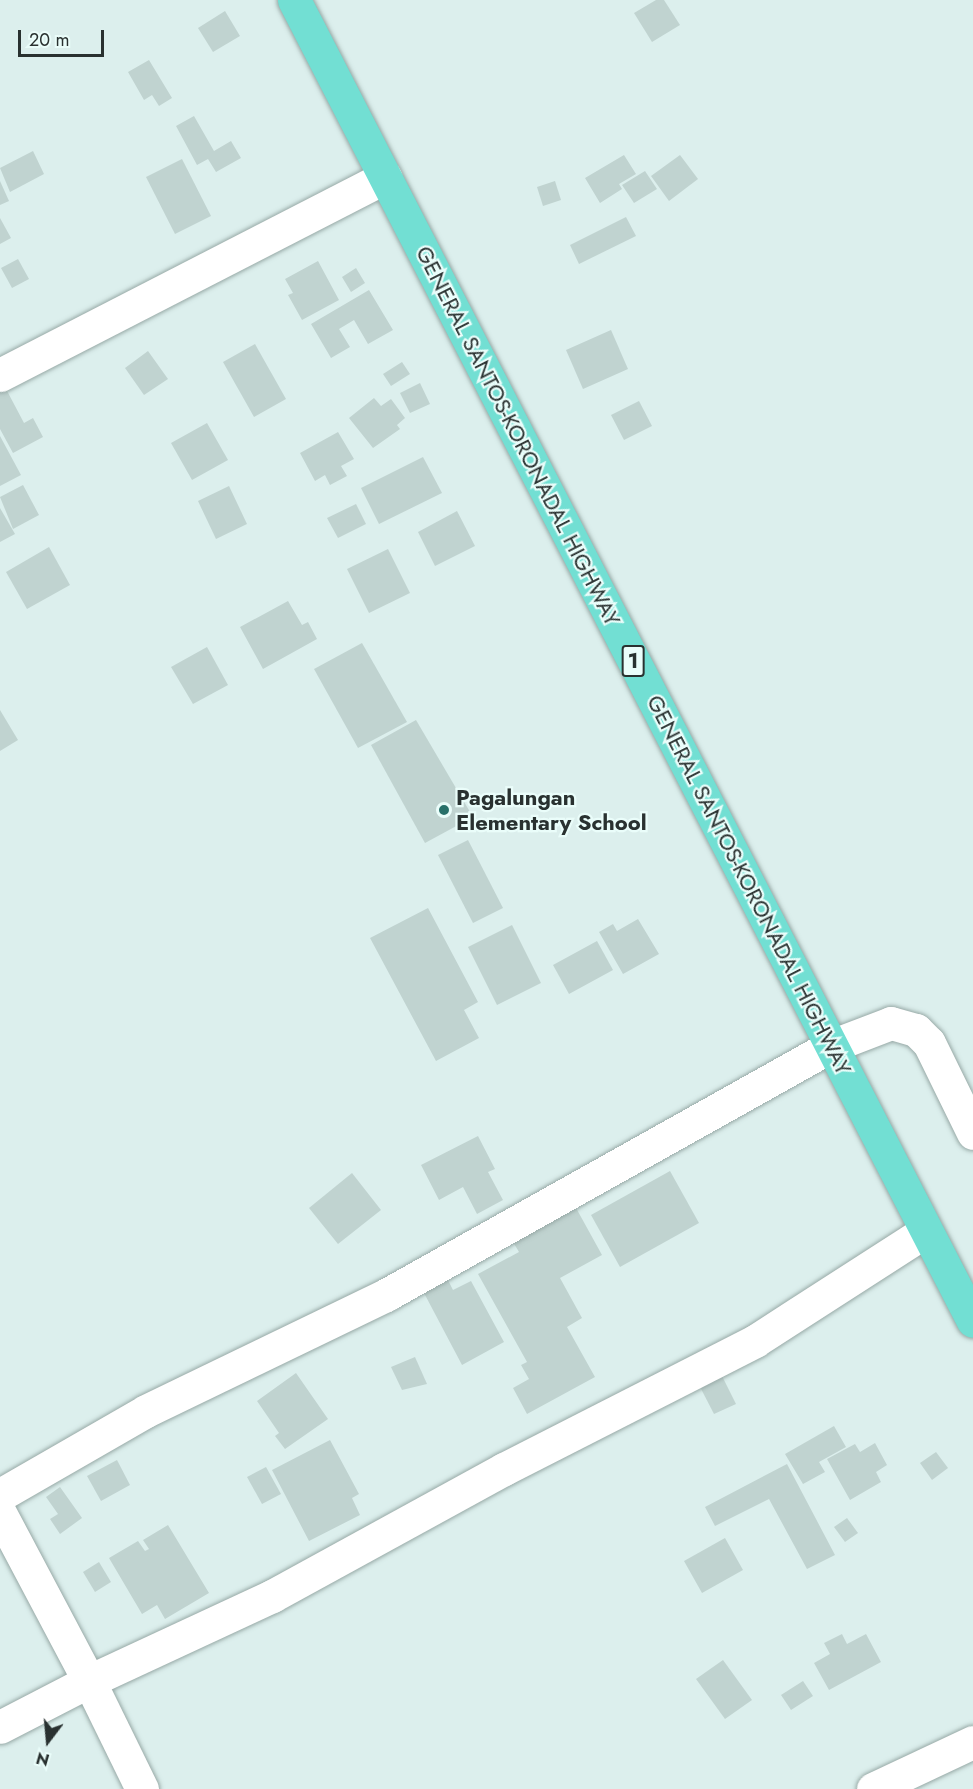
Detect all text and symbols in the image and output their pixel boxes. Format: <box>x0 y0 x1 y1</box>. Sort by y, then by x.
scale bar <box>21 18 106 56</box>
text: 20 m <box>29 27 69 53</box>
street label: GENERAL SANTOS-KORONADAL HIGHWAY <box>410 242 626 630</box>
road number: 1 <box>621 643 645 679</box>
street label: GENERAL SANTOS-KORONADAL HIGHWAY <box>641 691 857 1079</box>
place label: Pagalungan Elementary School <box>456 784 647 836</box>
marker: Pagalungan Elementary School <box>437 803 451 817</box>
north arrow <box>18 1711 78 1771</box>
text: N <box>34 1746 52 1772</box>

